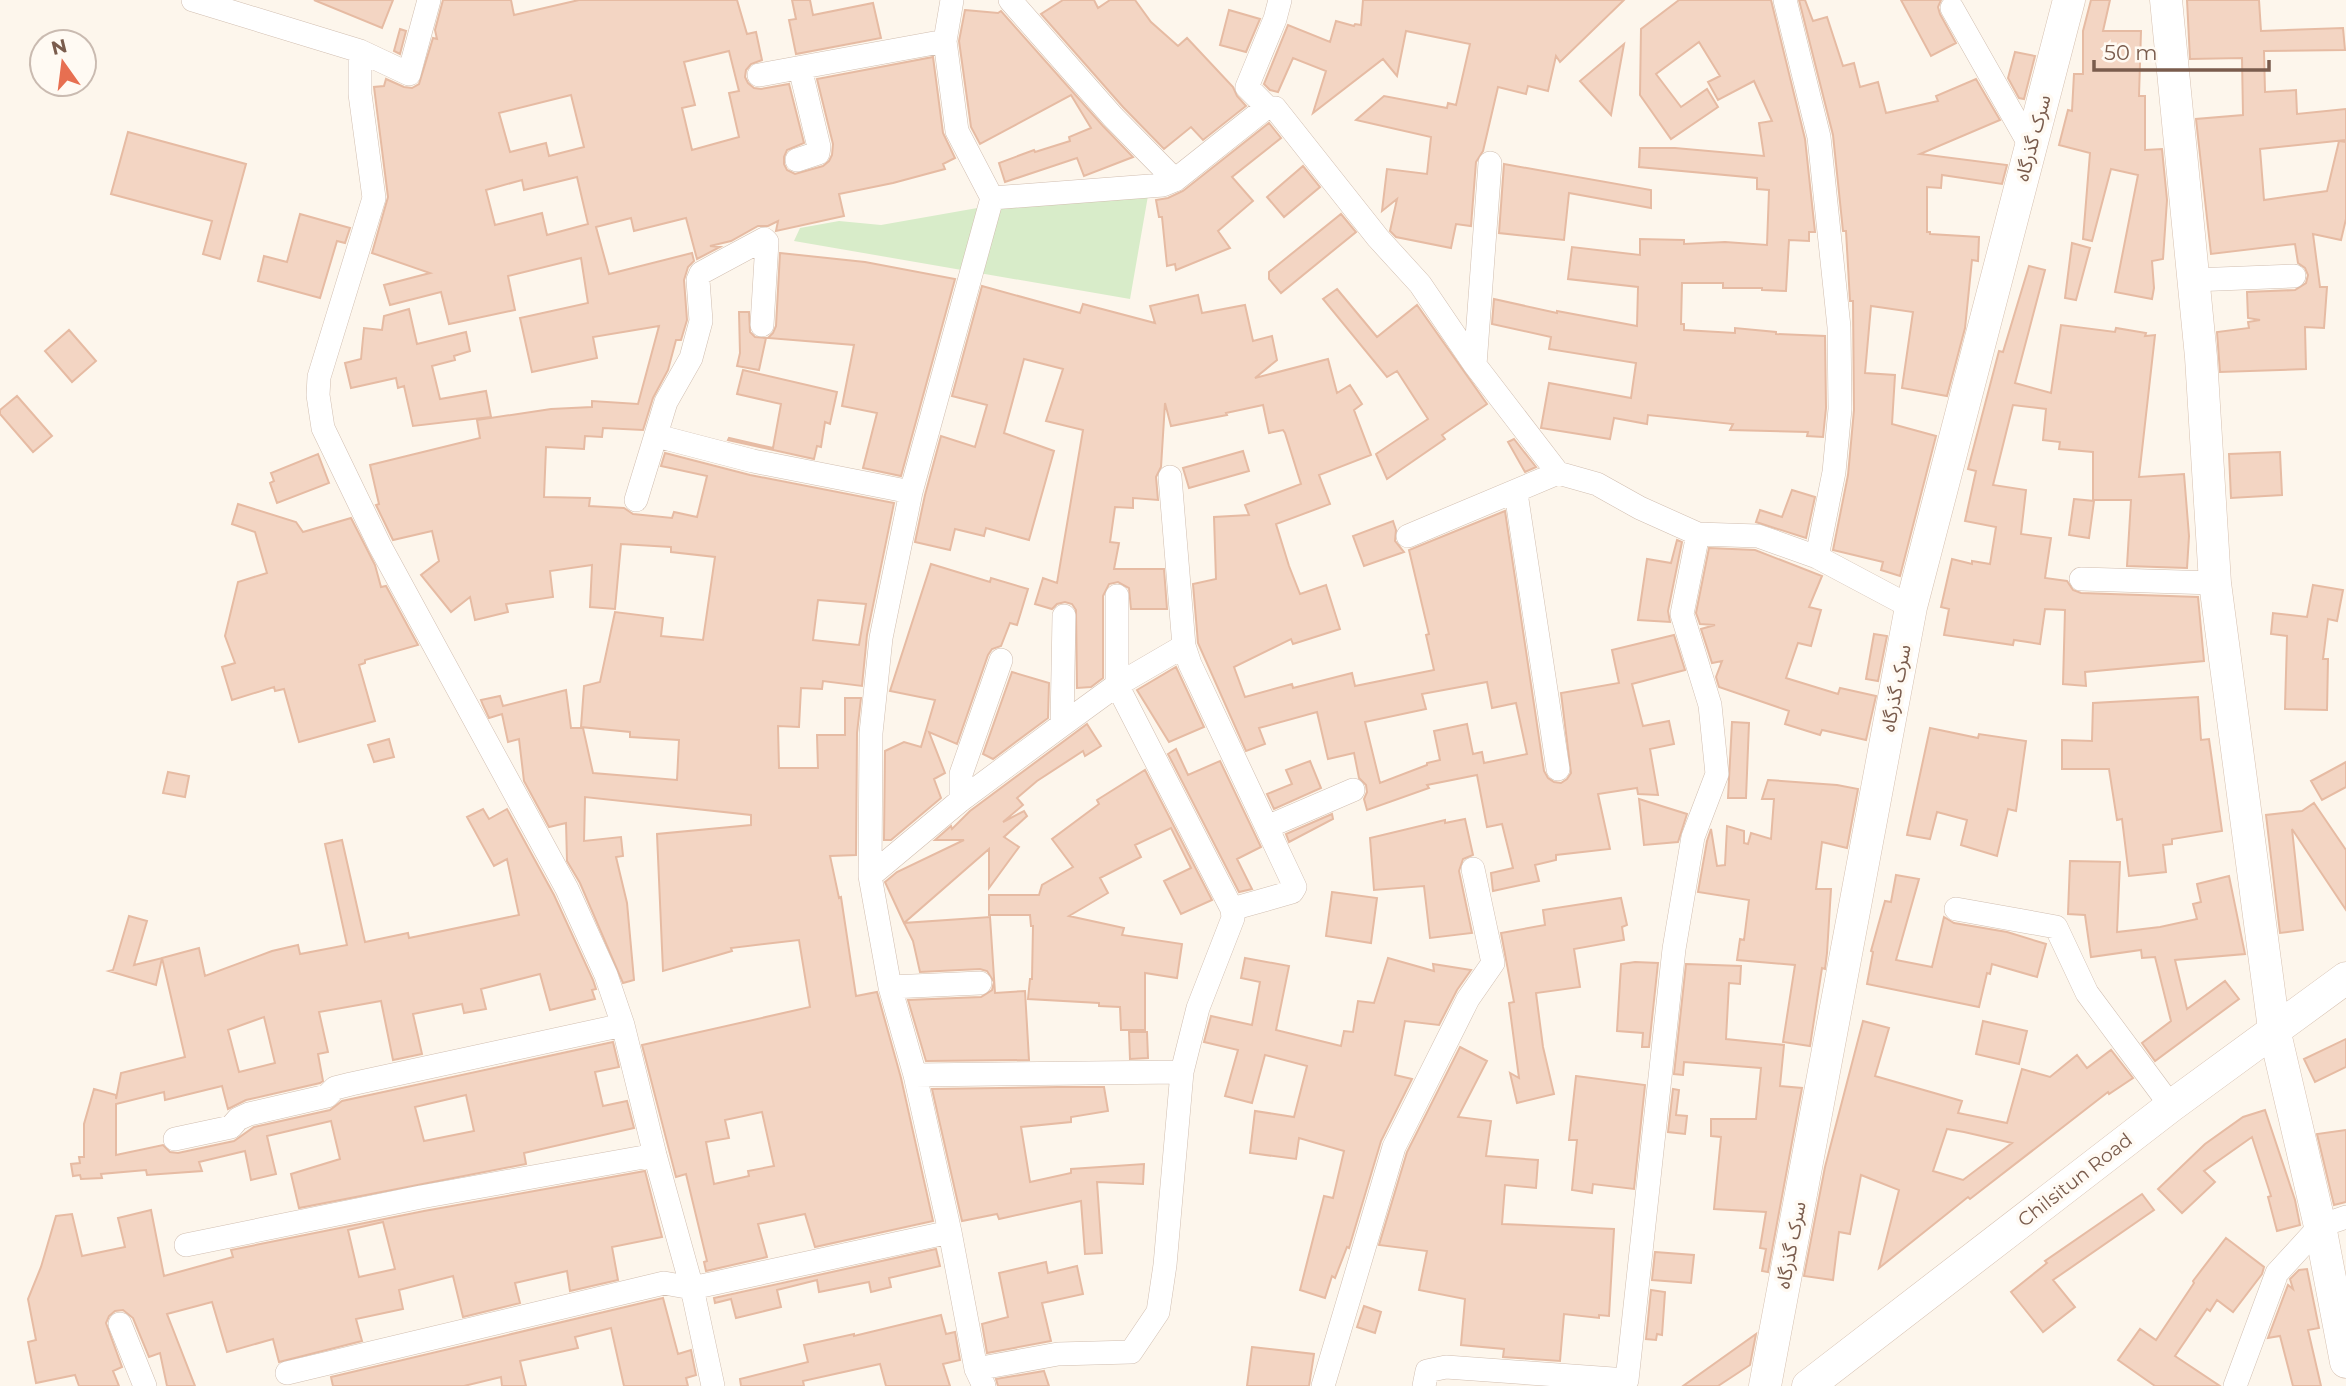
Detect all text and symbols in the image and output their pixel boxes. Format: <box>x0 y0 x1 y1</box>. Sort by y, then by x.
north arrow <box>28 28 98 98</box>
scale bar <box>2094 28 2269 72</box>
text: N <box>49 34 69 60</box>
text: 50 m <box>2104 40 2158 65</box>
street label: سرک گذرگاه <box>2010 92 2056 184</box>
street label: سرک گذرگاه <box>1876 642 1916 734</box>
street label: Chilsitun Road <box>2013 1128 2137 1232</box>
street label: سرک گذرگاه <box>1771 1199 1811 1291</box>

